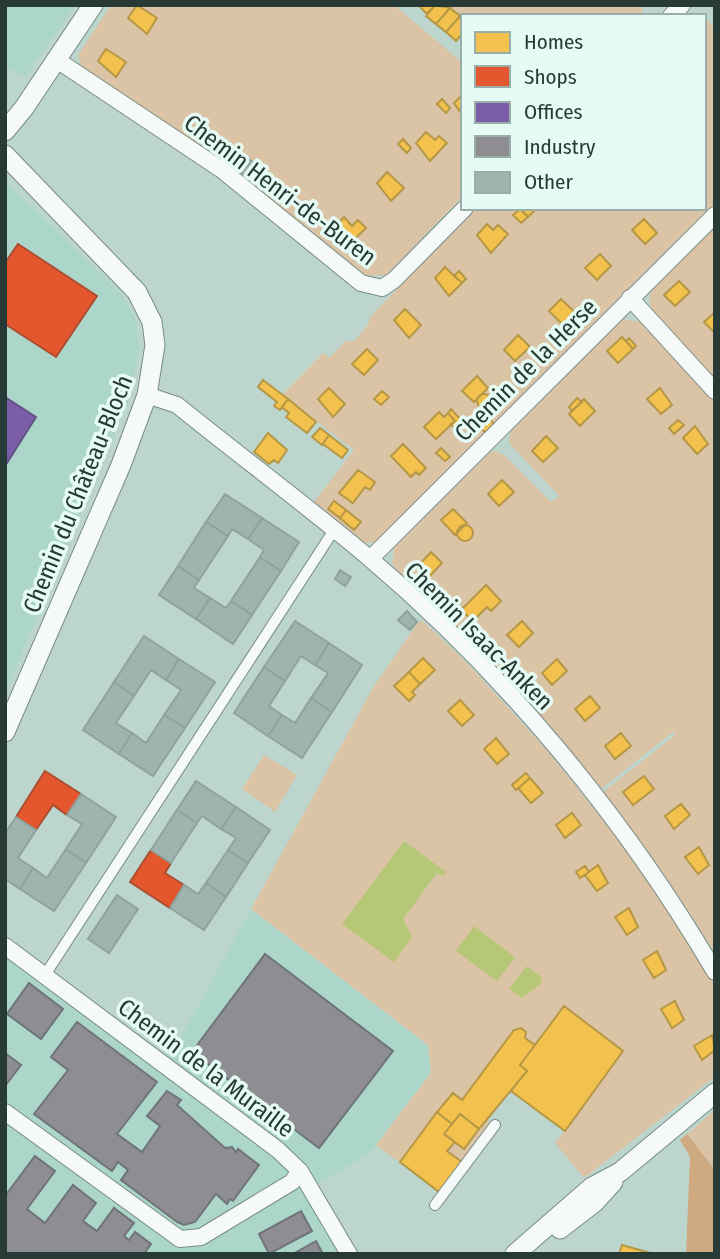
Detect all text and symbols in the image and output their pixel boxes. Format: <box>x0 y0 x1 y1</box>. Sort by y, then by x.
legend <box>461 14 706 210</box>
text: Homes <box>524 29 583 55</box>
text: Shops <box>524 64 577 90</box>
text: Offices <box>524 99 583 125</box>
street label: Chemin Henri-de-Buren <box>179 109 381 271</box>
text: Industry <box>524 134 596 160</box>
text: Other <box>524 169 573 195</box>
street label: Chemin de la Herse <box>449 293 603 447</box>
street label: Chemin du Château-Bloch <box>17 371 139 617</box>
street label: Chemin Isaac-Anken <box>399 556 559 716</box>
street label: Chemin de la Muraille <box>113 993 299 1143</box>

